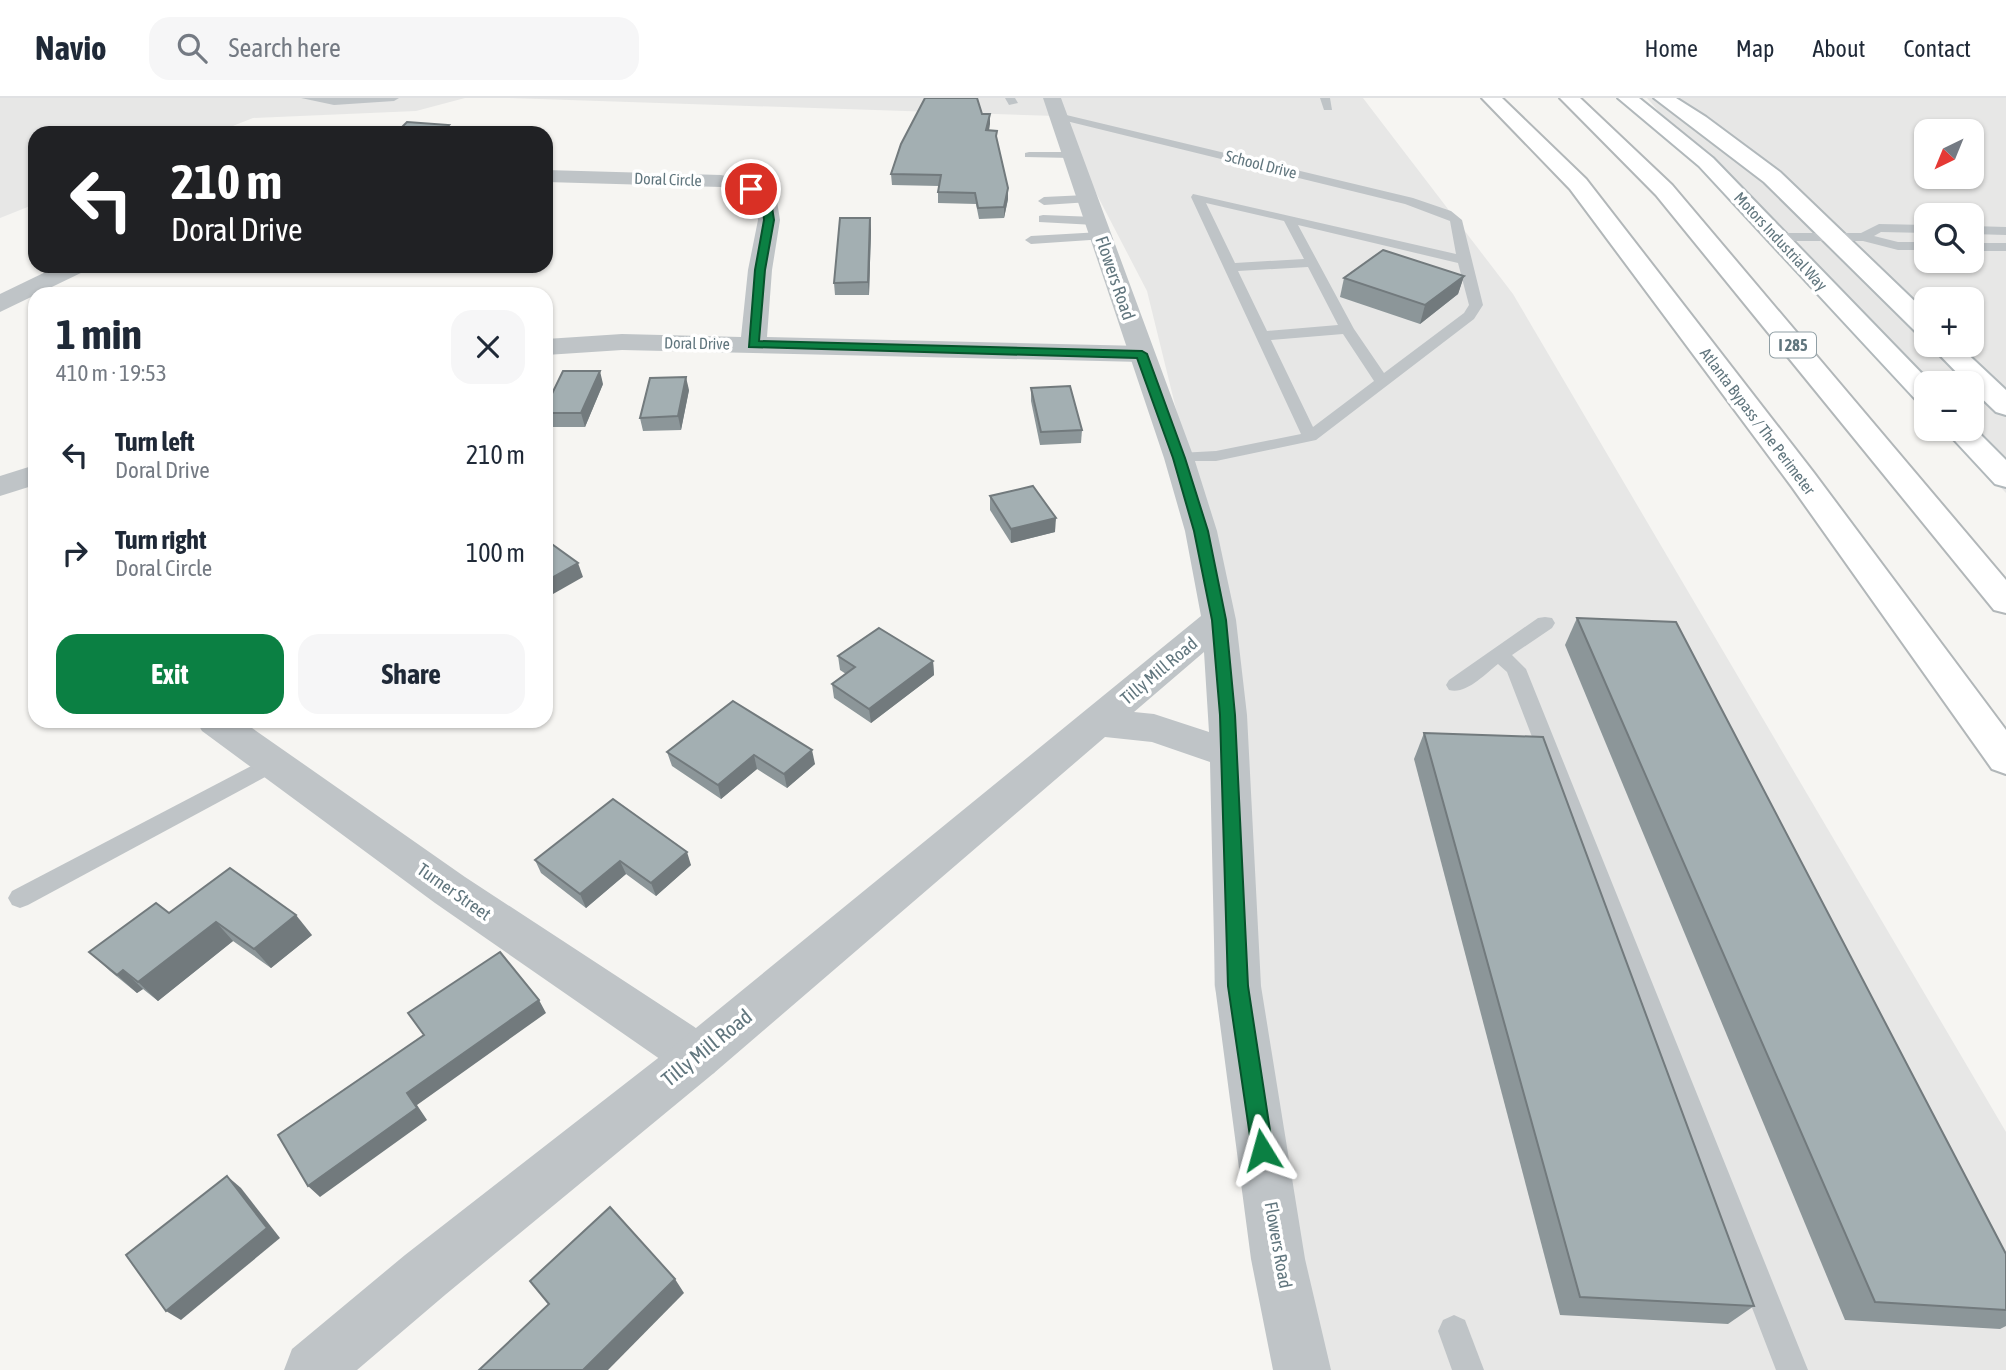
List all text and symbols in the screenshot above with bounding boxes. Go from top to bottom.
search box [149,17,639,80]
text: Navio [35,29,107,67]
icon: search [173,29,211,67]
text: Search here [229,33,341,63]
text: Home [1644,35,1698,62]
text: Map [1736,35,1774,62]
text: About [1812,35,1865,62]
text: Contact [1903,35,1971,62]
north arrow [1914,119,1984,189]
map controls [1914,119,1984,441]
street label: School Drive [1223,146,1299,182]
text: 210 m [171,153,282,209]
icon: left [56,154,147,245]
pin [721,159,781,219]
street label: Doral Circle [634,169,702,189]
icon: arrive [732,170,770,208]
street label: Motors Industrial Way [1730,188,1831,295]
button: search [1914,203,1984,273]
text: Doral Drive [171,211,303,248]
street label: Flowers Road [1091,233,1140,323]
button: + [1914,287,1984,357]
text: 1 min [56,310,142,358]
button: close [451,310,525,384]
road number: I 285 [1770,332,1816,358]
street label: Doral Drive [664,333,730,353]
street label: Atlanta Bypass / The Perimeter [1696,344,1819,499]
text: 410 m · 19:53 [56,360,167,386]
button: − [1914,371,1984,441]
text: Turn left [115,427,195,457]
icon: left [56,436,94,474]
text: 210 m [466,440,525,470]
text: Doral Drive [115,457,210,483]
text: Turn right [115,525,206,555]
icon: right [56,534,94,572]
text: 100 m [466,538,525,568]
text: Doral Circle [115,555,212,581]
street label: Tilly Mill Road [1116,633,1201,709]
button: Exit [56,634,284,714]
button: Share [298,634,525,714]
street label: Turner Street [413,859,495,925]
street label: Tilly Mill Road [656,1004,756,1091]
position arrow [1225,1113,1299,1187]
street label: Flowers Road [1261,1200,1296,1290]

